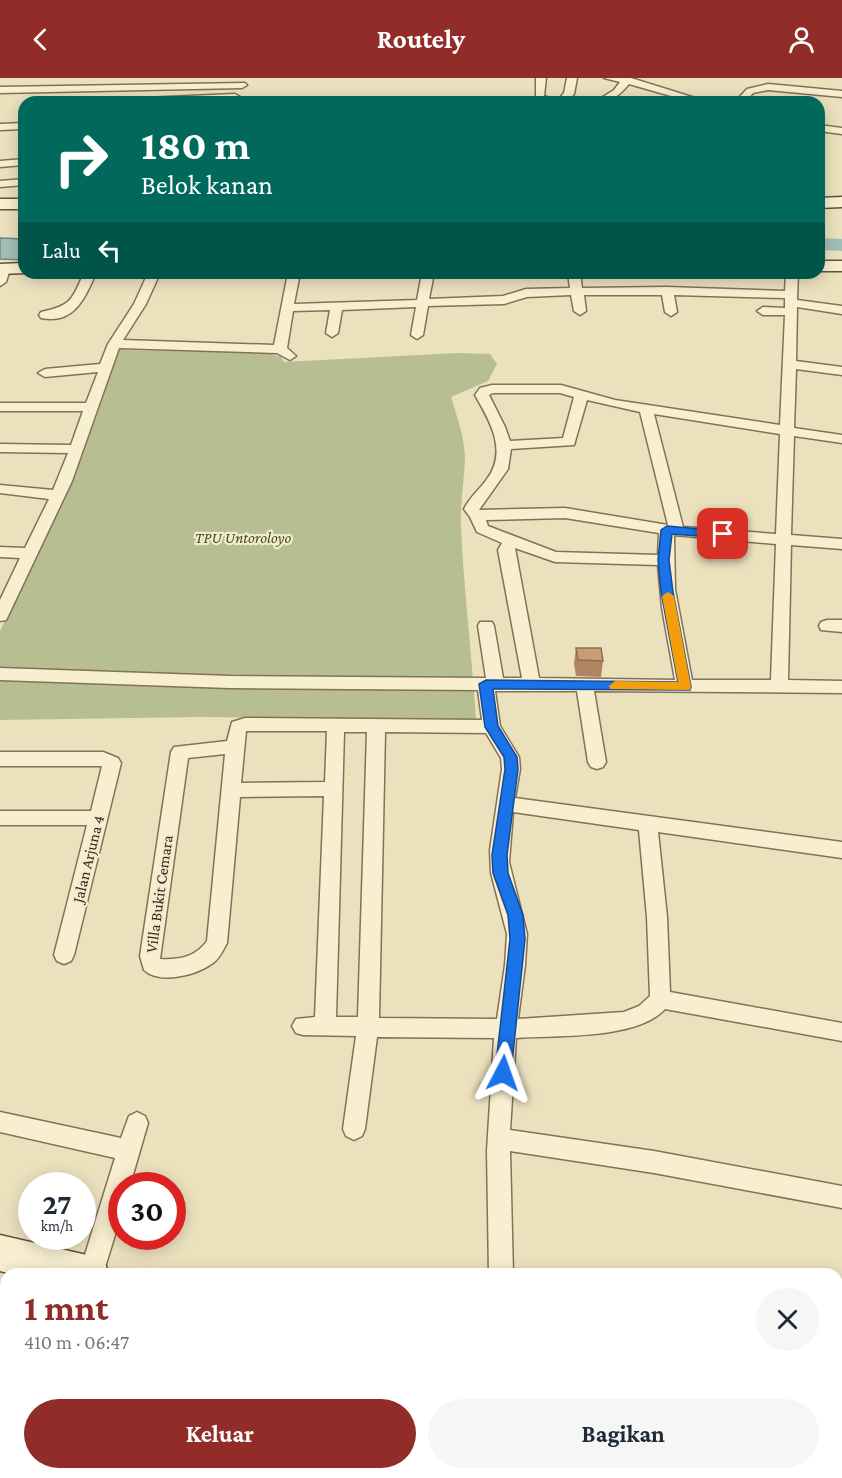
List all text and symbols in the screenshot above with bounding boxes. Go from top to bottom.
icon: back [24,23,57,56]
icon: person [785,23,818,56]
text: Routely [377,24,465,54]
icon: right [42,120,120,198]
text: 180 m [141,121,250,168]
text: Belok kanan [141,170,273,200]
icon: left [93,234,126,267]
text: Lalu [42,238,81,263]
pin [697,508,748,559]
icon: arrive [706,517,739,550]
park label: TPU Untoroloyo [195,529,291,547]
street label: Jalan Arjuna 4 [68,813,108,907]
street label: Villa Bukit Cemara [142,833,176,954]
position arrow [471,1041,535,1105]
speed limit sign: 30 [108,1172,186,1250]
text: 27 [42,1187,72,1220]
text: km/h [41,1218,73,1234]
text: 1 mnt [24,1288,109,1328]
button: close [756,1288,819,1351]
text: 410 m · 06:47 [24,1331,129,1353]
button: Keluar [24,1399,416,1468]
button: Bagikan [428,1399,819,1468]

